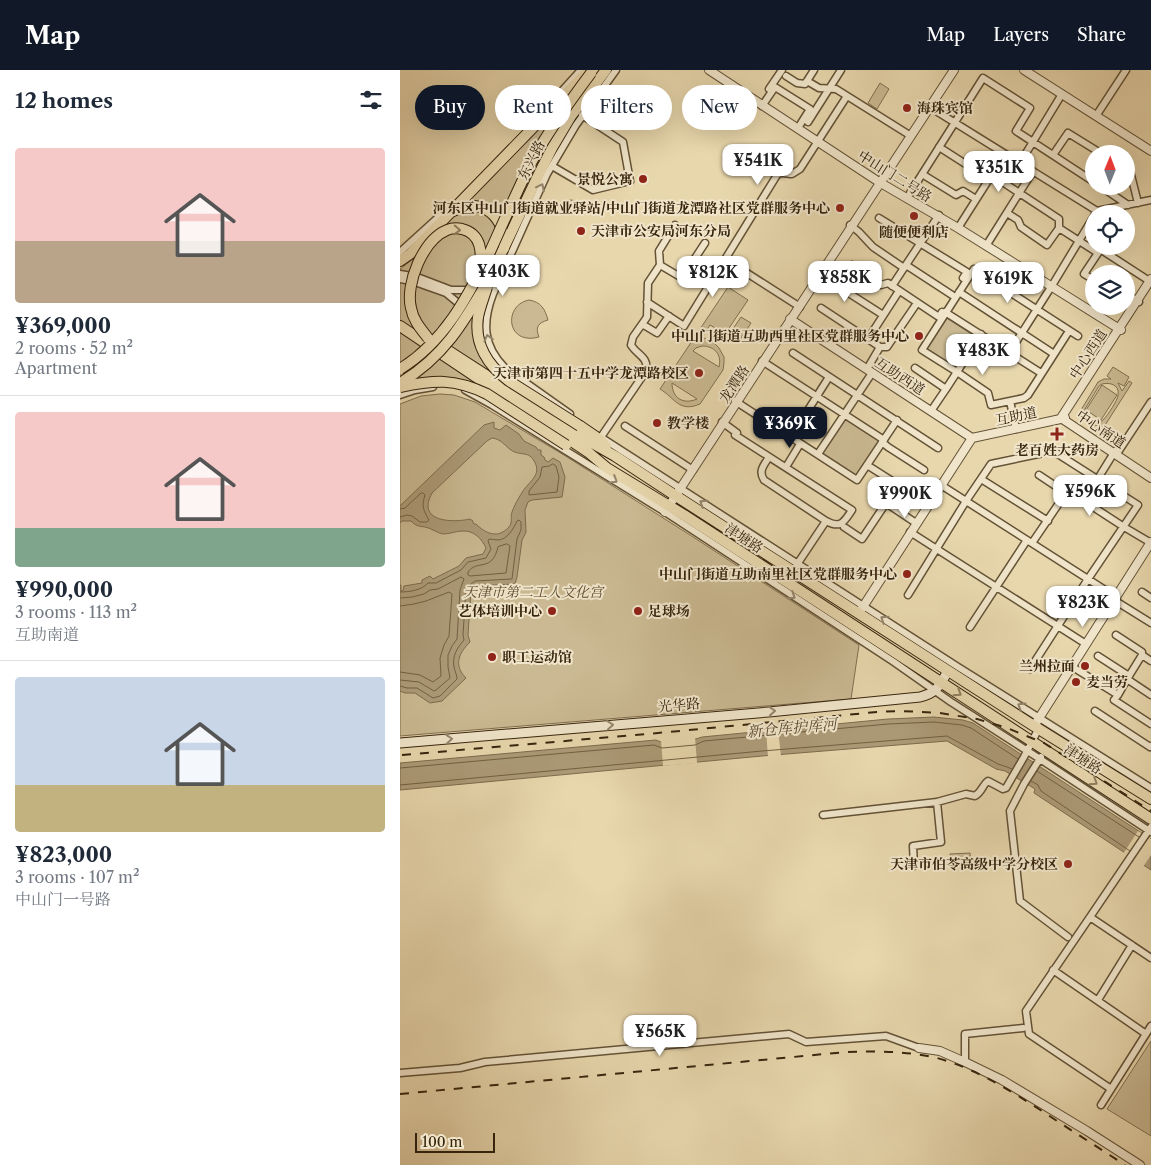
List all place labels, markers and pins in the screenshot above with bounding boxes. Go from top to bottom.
place label: 海珠宾馆 [917,99,973,117]
marker: 海珠宾馆 [901,102,913,114]
pin: ¥541K [723,144,793,186]
pin: ¥351K [964,150,1034,193]
place label: 景悦公寓 [577,170,633,188]
marker: 景悦公寓 [637,173,649,185]
place label: 河东区中山门街道就业驿站/中山门街道龙潭路社区党群服务中心 [433,199,830,217]
marker: 河东区中山门街道就业驿站/中山门街道龙潭路社区党群服务中心 [834,202,846,214]
marker: 随便便利店 [908,210,920,222]
place label: 天津市公安局河东分局 [591,222,731,240]
place label: 随便便利店 [879,223,949,241]
marker: 天津市公安局河东分局 [575,225,587,237]
pin: ¥403K [468,254,538,297]
pin: ¥812K [678,256,748,298]
pin: ¥858K [810,260,880,303]
pin: ¥619K [973,262,1043,304]
place label: 中山门街道互助西里社区党群服务中心 [671,327,909,345]
marker: 中山门街道互助西里社区党群服务中心 [913,330,925,342]
pin: ¥483K [948,334,1018,376]
place label: 天津市第四十五中学龙潭路校区 [493,364,689,382]
marker: 天津市第四十五中学龙潭路校区 [693,367,705,379]
pin: ¥369K [755,406,825,449]
place label: 教学楼 [667,414,709,432]
marker: 教学楼 [651,417,663,429]
marker: 老百姓大药房 [1051,428,1063,440]
place label: 老百姓大药房 [1015,441,1099,459]
pin: ¥596K [1055,474,1125,517]
pin: ¥990K [870,476,940,519]
place label: 中山门街道互助南里社区党群服务中心 [659,565,897,583]
marker: 中山门街道互助南里社区党群服务中心 [901,568,913,580]
pin: ¥823K [1048,586,1118,628]
place label: 艺体培训中心 [458,602,542,620]
place label: 足球场 [648,602,690,620]
marker: 艺体培训中心 [546,605,558,617]
marker: 足球场 [632,605,644,617]
place label: 职工运动馆 [502,648,572,666]
marker: 职工运动馆 [486,651,498,663]
place label: 兰州拉面 [1019,657,1075,675]
marker: 兰州拉面 [1079,660,1091,672]
place label: 麦当劳 [1086,673,1128,691]
marker: 麦当劳 [1070,676,1082,688]
place label: 天津市伯苓高级中学分校区 [890,855,1058,873]
marker: 天津市伯苓高级中学分校区 [1062,858,1074,870]
pin: ¥565K [625,1014,695,1057]

